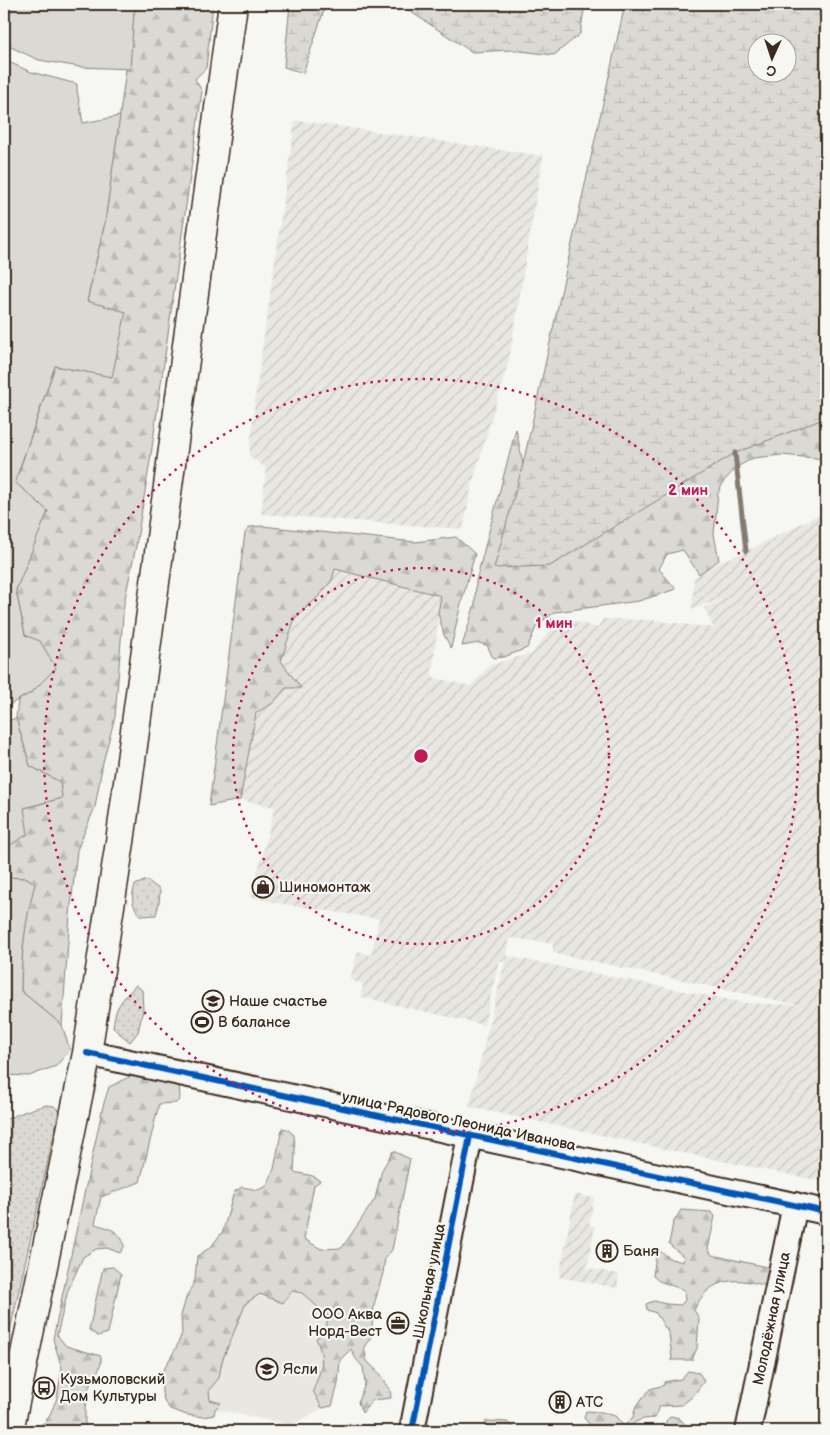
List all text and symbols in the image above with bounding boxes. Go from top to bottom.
north arrow [748,32,798,82]
text: С [766,62,777,79]
text: 2 мин [668,481,708,500]
text: 1 мин [535,614,573,633]
centre of rings [412,747,430,765]
shop icon: Шиномонтаж [251,875,275,899]
place label: Шиномонтаж [279,878,371,897]
school or university icon: Наше счастье [201,989,225,1013]
place label: Наше счастье [229,992,327,1011]
sports icon: В балансе [190,1010,214,1034]
place label: В балансе [218,1013,290,1032]
street label: улица Рядового Леонида Иванова [340,1087,578,1156]
street label: Школьная улица [409,1222,450,1340]
building icon: Баня [595,1239,619,1263]
place label: Баня [623,1242,659,1261]
street label: Молодёжная улица [749,1250,795,1387]
place label: ООО Аква Норд-Вест [308,1305,382,1341]
office icon: ООО Аква Норд-Вест [386,1311,410,1335]
school or university icon: Ясли [255,1357,279,1381]
place label: Ясли [283,1360,318,1379]
place label: Кузьмоловский Дом Культуры [60,1370,165,1406]
bus stop icon: Кузьмоловский Дом Культуры [32,1376,56,1400]
building icon: АТС [548,1390,572,1414]
place label: АТС [575,1393,603,1412]

